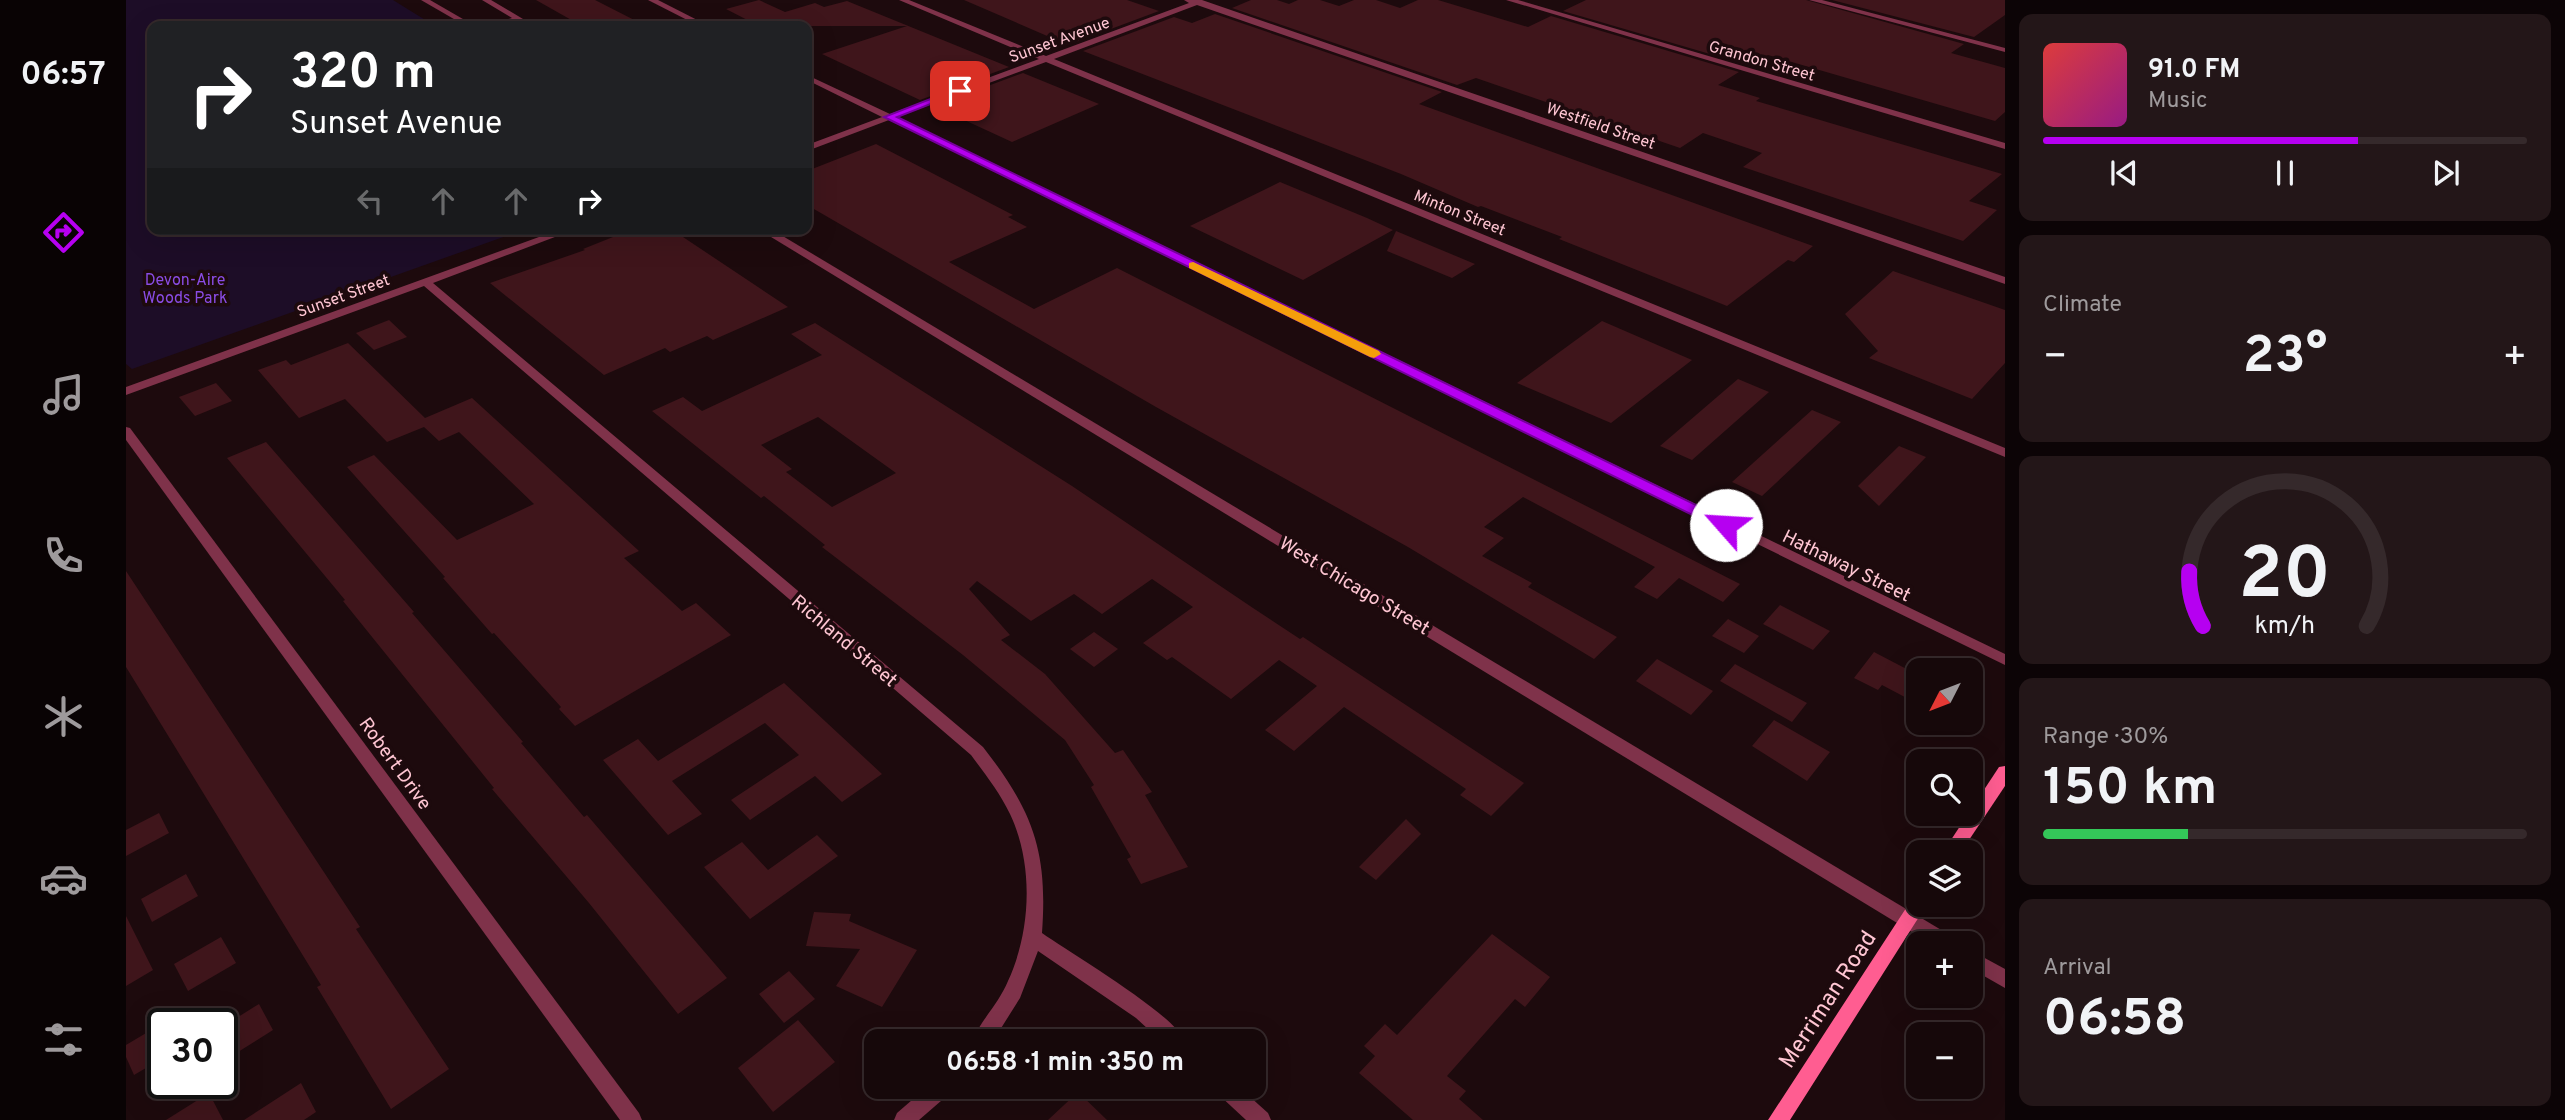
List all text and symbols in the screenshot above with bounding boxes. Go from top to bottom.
street label: Sunset Avenue [1006,13,1113,68]
street label: Grandon Street [1706,37,1817,87]
text: 320 m [290,44,436,106]
icon: right [175,49,266,140]
text: 91.0 FM [2148,54,2240,87]
text: 06:57 [20,56,106,96]
pin [930,61,990,121]
icon: arrive [941,72,979,110]
text: Music [2148,87,2208,116]
street label: Westfield Street [1543,99,1657,155]
text: Sunset Avenue [290,105,502,145]
icon: previous [2105,154,2143,192]
icon: pause [2266,154,2304,192]
icon: next [2427,154,2465,192]
icon: left [351,182,389,220]
icon: ahead [424,182,462,220]
icon: ahead [497,182,535,220]
icon: right [570,182,608,220]
street label: Minton Street [1410,186,1508,241]
icon: directions [39,208,88,257]
park label: Devon-Aire Woods Park [143,271,227,309]
street label: Sunset Street [295,271,393,323]
text: Climate [2043,291,2122,320]
text: 23° [2243,325,2327,391]
text: − [2043,334,2068,383]
text: + [2502,334,2527,383]
icon: music [39,370,88,419]
position arrow [1689,488,1763,562]
street label: Hathaway Street [1778,525,1914,608]
icon: phone [39,531,88,580]
street label: West Chicago Street [1274,532,1434,641]
text: 20 [2239,532,2331,624]
street label: Richland Street [786,590,902,693]
text: km/h [2255,611,2315,643]
north arrow [1906,658,1983,735]
map controls [1906,658,1983,1099]
icon: climate [39,692,88,741]
street label: Robert Drive [353,713,436,815]
text: Range · 30% [2043,723,2168,752]
button: search [1906,749,1983,826]
text: 150 km [2043,757,2217,823]
button: layers [1906,840,1983,917]
icon: car [39,854,88,903]
street label: Merriman Road [1774,926,1884,1075]
button: + [1906,931,1983,1008]
text: Arrival [2043,954,2112,983]
text: 06:58 [2043,988,2186,1054]
speed limit sign: 30 [147,1008,238,1099]
icon: filters [39,1015,88,1064]
button: − [1906,1022,1983,1099]
text: 06:58 · 1 min · 350 m [946,1047,1184,1080]

